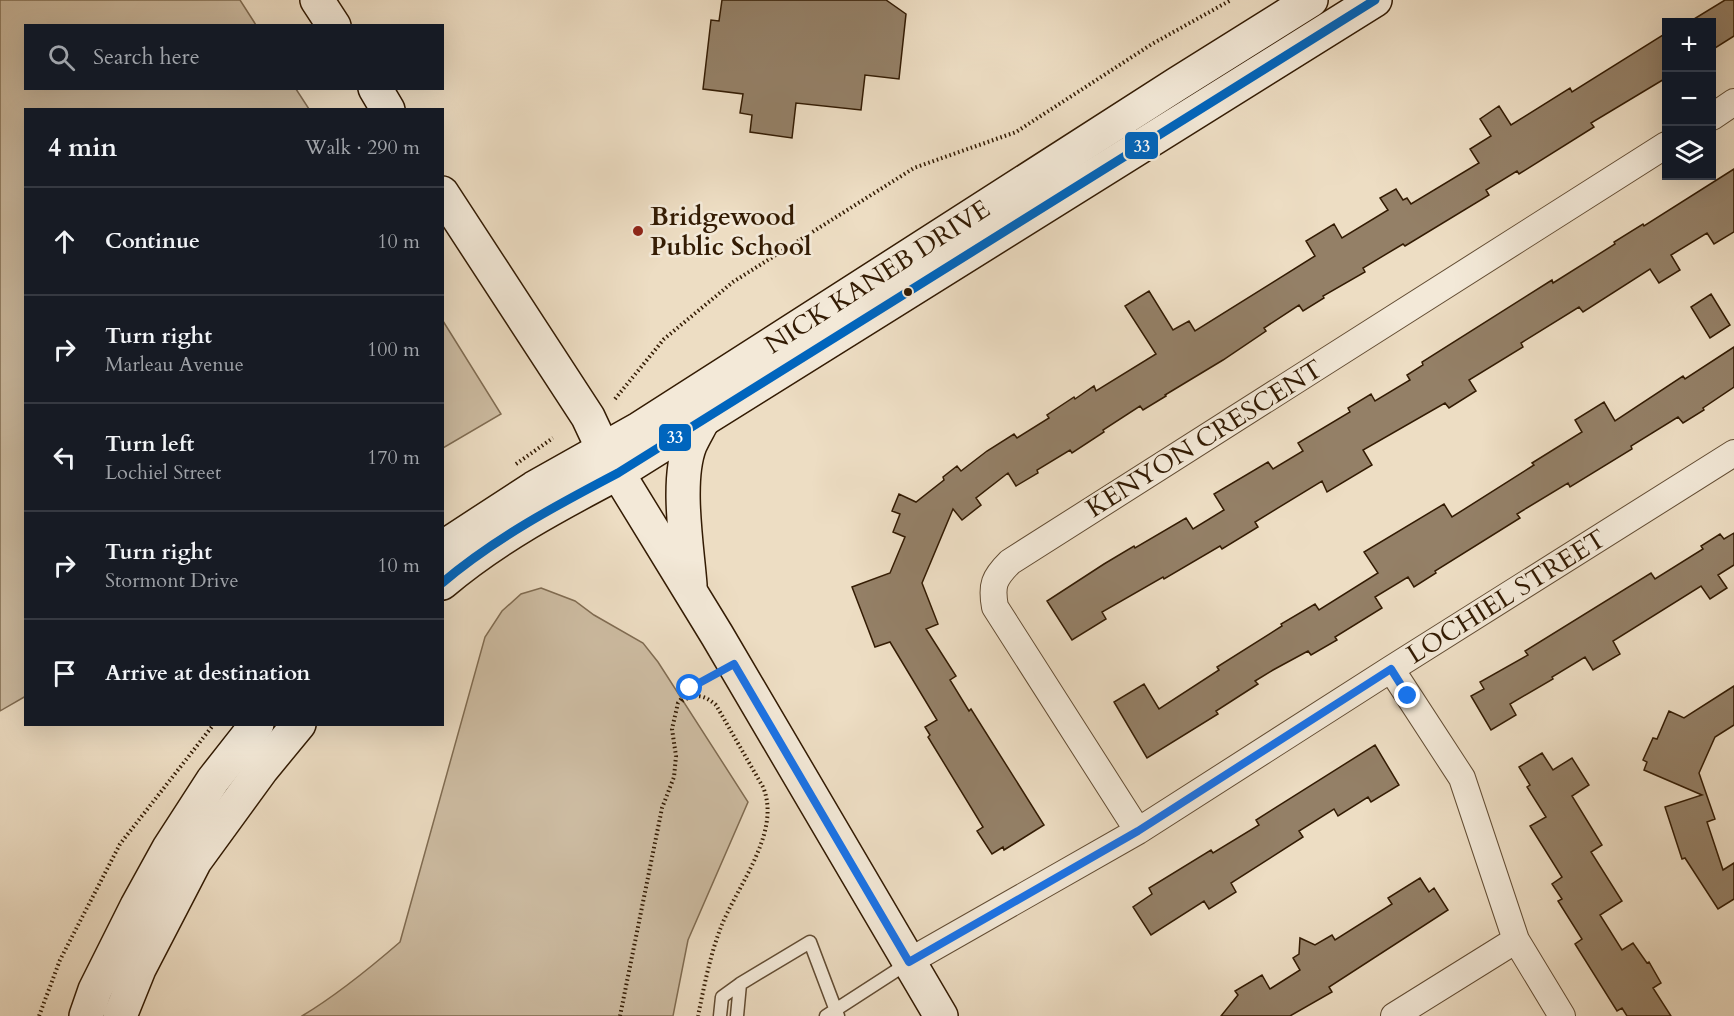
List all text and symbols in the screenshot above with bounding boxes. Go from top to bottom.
map controls [1662,18,1716,180]
button: + [1662,18,1716,72]
search box [24,24,444,90]
icon: search [45,41,78,74]
text: Search here [93,42,200,72]
button: − [1662,72,1716,126]
button: layers [1662,126,1716,180]
text: 4 min [48,130,117,165]
line badge: 33 [1124,131,1159,160]
text: Walk · 290 m [305,134,420,161]
text: 33 [1134,136,1150,158]
street label: NICK KANEB DRIVE [758,192,997,362]
place label: Bridgewood Public School [650,199,812,264]
marker: Bridgewood Public School [631,224,645,238]
icon: ahead [48,225,81,258]
text: Continue [105,226,200,256]
text: 10 m [377,228,420,255]
unlabelled marker [902,286,914,298]
text: Turn right [105,321,212,351]
icon: right [48,333,81,366]
text: 100 m [367,336,420,363]
text: Marleau Avenue [105,351,244,378]
street label: KENYON CRESCENT [1079,351,1329,526]
line badge: 33 [658,423,692,452]
text: 33 [667,427,683,449]
text: Turn left [105,429,194,459]
icon: left [48,441,81,474]
text: 170 m [367,444,420,471]
text: Lochiel Street [105,459,221,486]
street label: LOCHIEL STREET [1400,521,1613,672]
text: Turn right [105,537,212,567]
icon: right [48,549,81,582]
text: 10 m [377,552,420,579]
text: Stormont Drive [105,567,239,594]
icon: arrive [48,657,81,690]
text: Arrive at destination [105,658,310,688]
route start [676,674,702,700]
route end [1394,682,1420,708]

